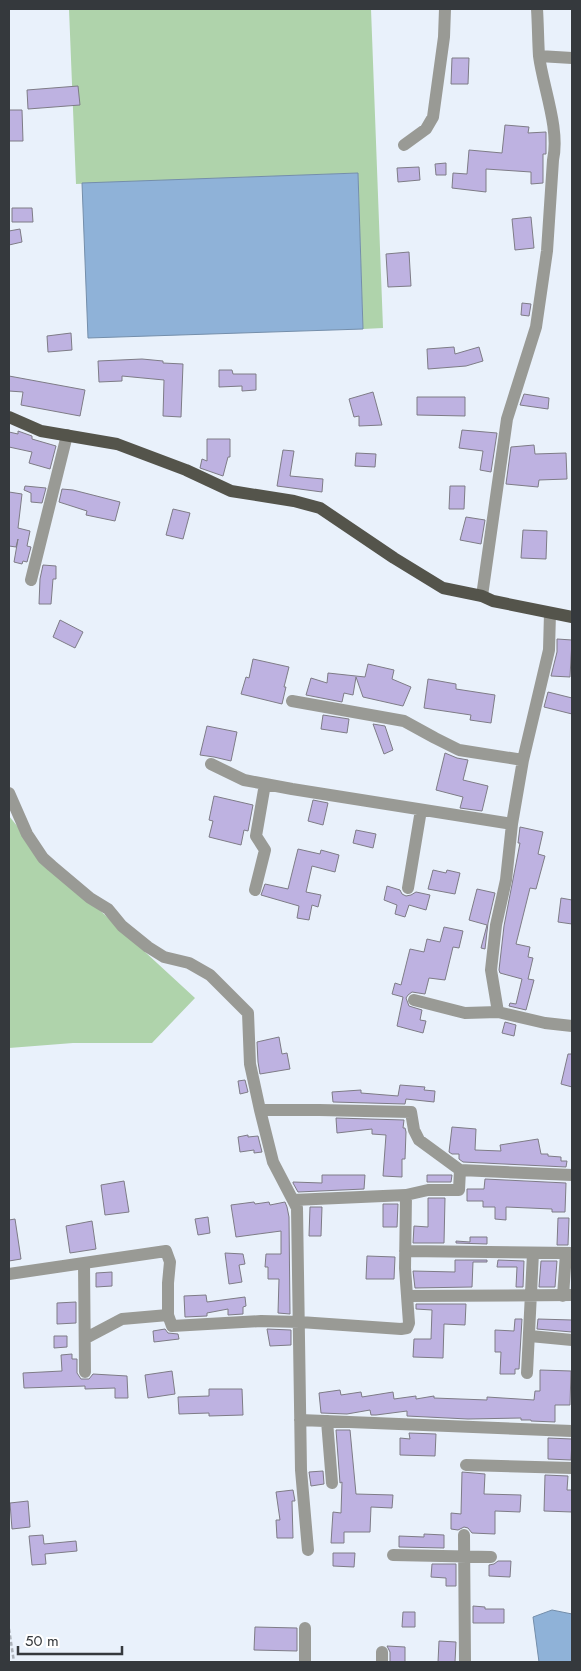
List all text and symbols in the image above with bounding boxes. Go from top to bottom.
scale bar [18,1624,121,1656]
text: 50 m [25,1630,59,1652]

